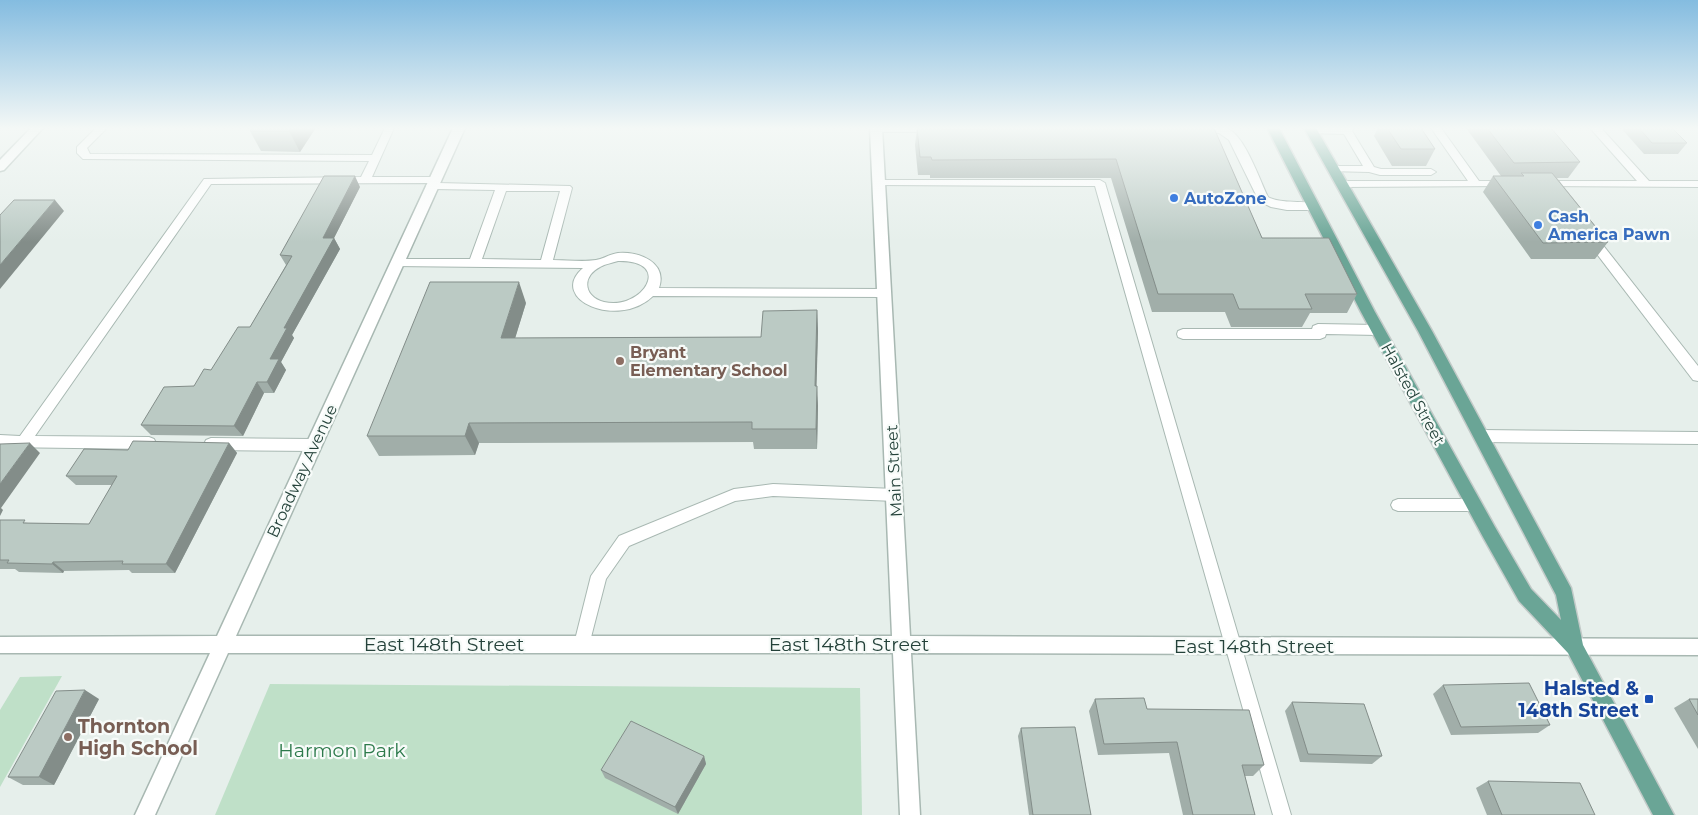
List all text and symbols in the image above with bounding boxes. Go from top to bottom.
place label: AutoZone [1183,189,1267,208]
marker: AutoZone [1168,192,1180,204]
place label: Cash America Pawn [1547,207,1670,244]
marker: Cash America Pawn [1532,219,1544,231]
street label: Halsted Street [1377,340,1449,449]
place label: Bryant Elementary School [630,343,788,380]
marker: Bryant Elementary School [614,355,626,367]
street label: Broadway Avenue [263,401,341,541]
street label: Main Street [882,424,906,518]
street label: East 148th Street [364,633,525,656]
street label: East 148th Street [769,633,930,656]
street label: East 148th Street [1174,635,1335,658]
place label: Halsted & 148th Street [1518,677,1639,722]
marker: Halsted & 148th Street [1643,693,1655,705]
place label: Thornton High School [78,715,198,760]
marker: Thornton High School [62,731,74,743]
park label: Harmon Park [278,739,406,762]

